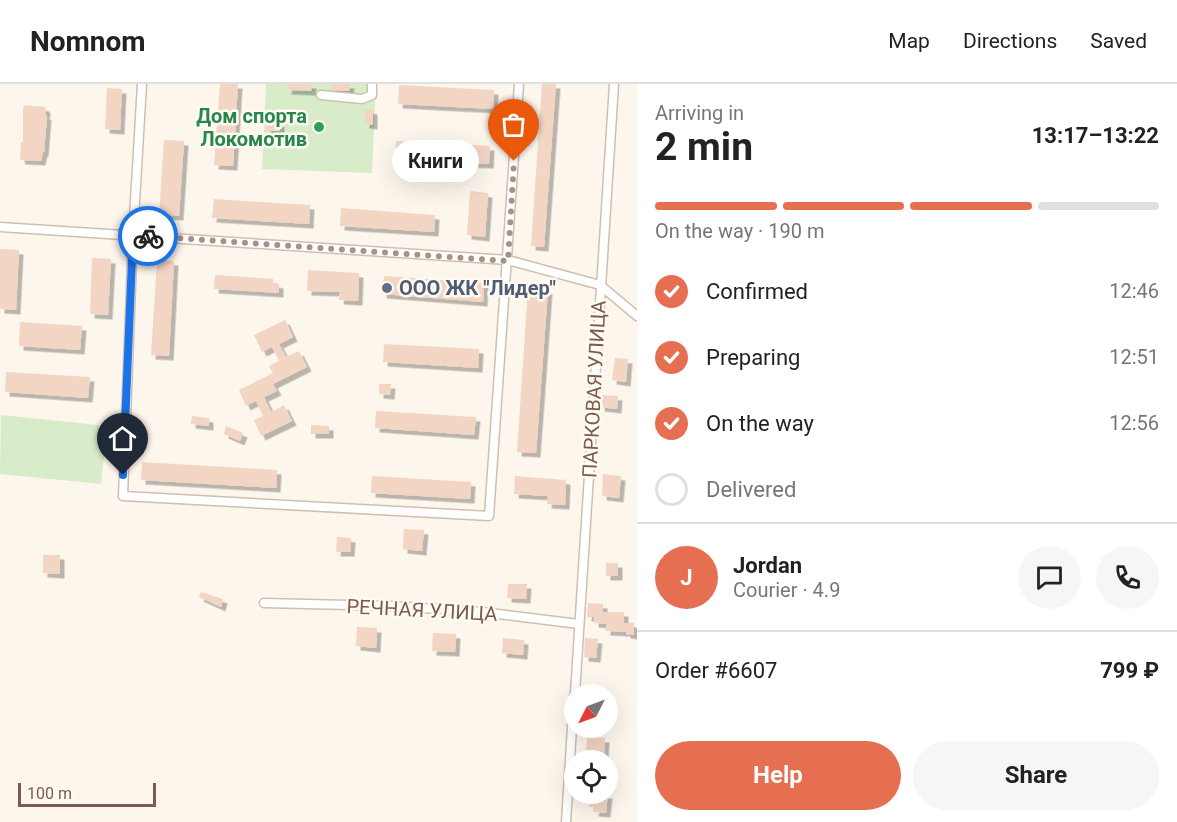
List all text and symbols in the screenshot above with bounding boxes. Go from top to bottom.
text: Nomnom [30,25,146,58]
text: Map [888,29,930,53]
text: Directions [963,29,1057,53]
text: Saved [1090,29,1147,53]
pin [488,99,539,161]
text: Arriving in [655,101,744,125]
place label: Дом спорта Локомотив [196,104,307,151]
icon: bag [497,108,530,141]
marker: Дом спорта Локомотив [312,120,326,134]
text: 13:17–13:22 [1032,123,1159,148]
text: 2 min [655,124,753,170]
callout: Книги [391,140,478,182]
text: Книги [408,149,463,173]
courier [118,206,178,266]
text: On the way · 190 m [655,219,824,243]
icon: bike [132,220,165,253]
icon: check [655,275,688,308]
place label: ООО ЖК "Лидер" [399,276,556,300]
text: Confirmed [706,279,808,304]
text: 12:46 [1109,279,1159,303]
marker: ООО ЖК "Лидер" [380,281,394,295]
street label: ПАРКОВАЯ УЛИЦА [577,300,611,478]
icon: check [655,341,688,374]
text: Preparing [706,345,800,370]
text: 12:51 [1109,345,1159,369]
icon: check [655,407,688,440]
text: On the way [706,411,814,436]
text: 12:56 [1109,411,1159,435]
pin [97,413,148,475]
icon: home [106,422,139,455]
text: Delivered [706,477,796,502]
button: chat [1018,546,1081,609]
button: phone [1096,546,1159,609]
text: Jordan [733,553,802,578]
text: J [680,565,693,590]
text: Courier · 4.9 [733,578,840,602]
street label: РЕЧНАЯ УЛИЦА [346,594,498,626]
text: Order #6607 [655,658,777,683]
text: 799 ₽ [1100,658,1159,683]
north arrow [564,684,618,738]
map controls [564,684,618,804]
button: Help [655,741,901,810]
button: Share [913,741,1159,810]
button: locate [564,750,618,804]
scale bar [18,780,156,808]
text: 100 m [27,784,72,803]

